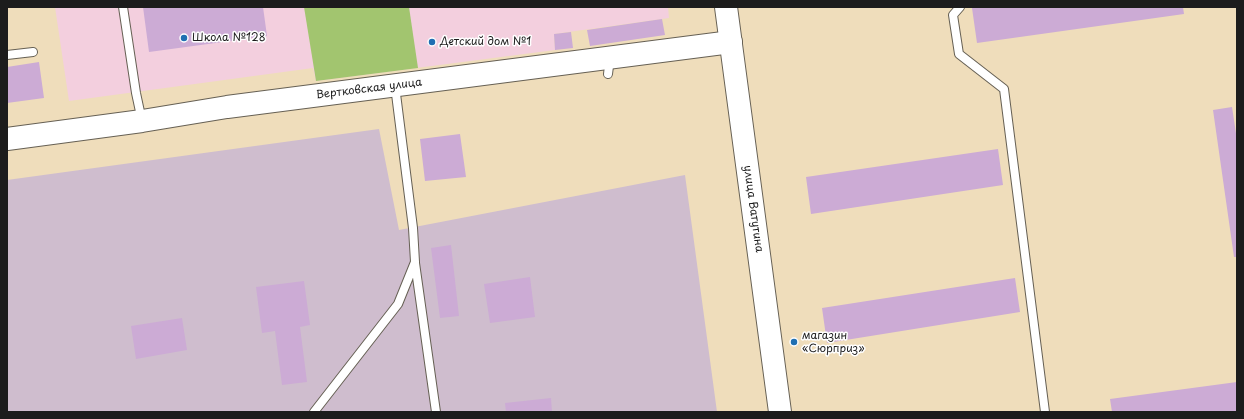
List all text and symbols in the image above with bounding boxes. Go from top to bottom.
place label: Школа №128 [192,31,266,45]
marker: Школа №128 [179,33,189,43]
place label: Детский дом №1 [440,35,531,49]
marker: Детский дом №1 [427,37,437,47]
street label: Вертковская улица [315,76,423,102]
street label: улица Ватутина [740,165,766,253]
place label: магазин «Сюрприз» [802,329,865,355]
marker: магазин «Сюрприз» [789,337,799,347]

